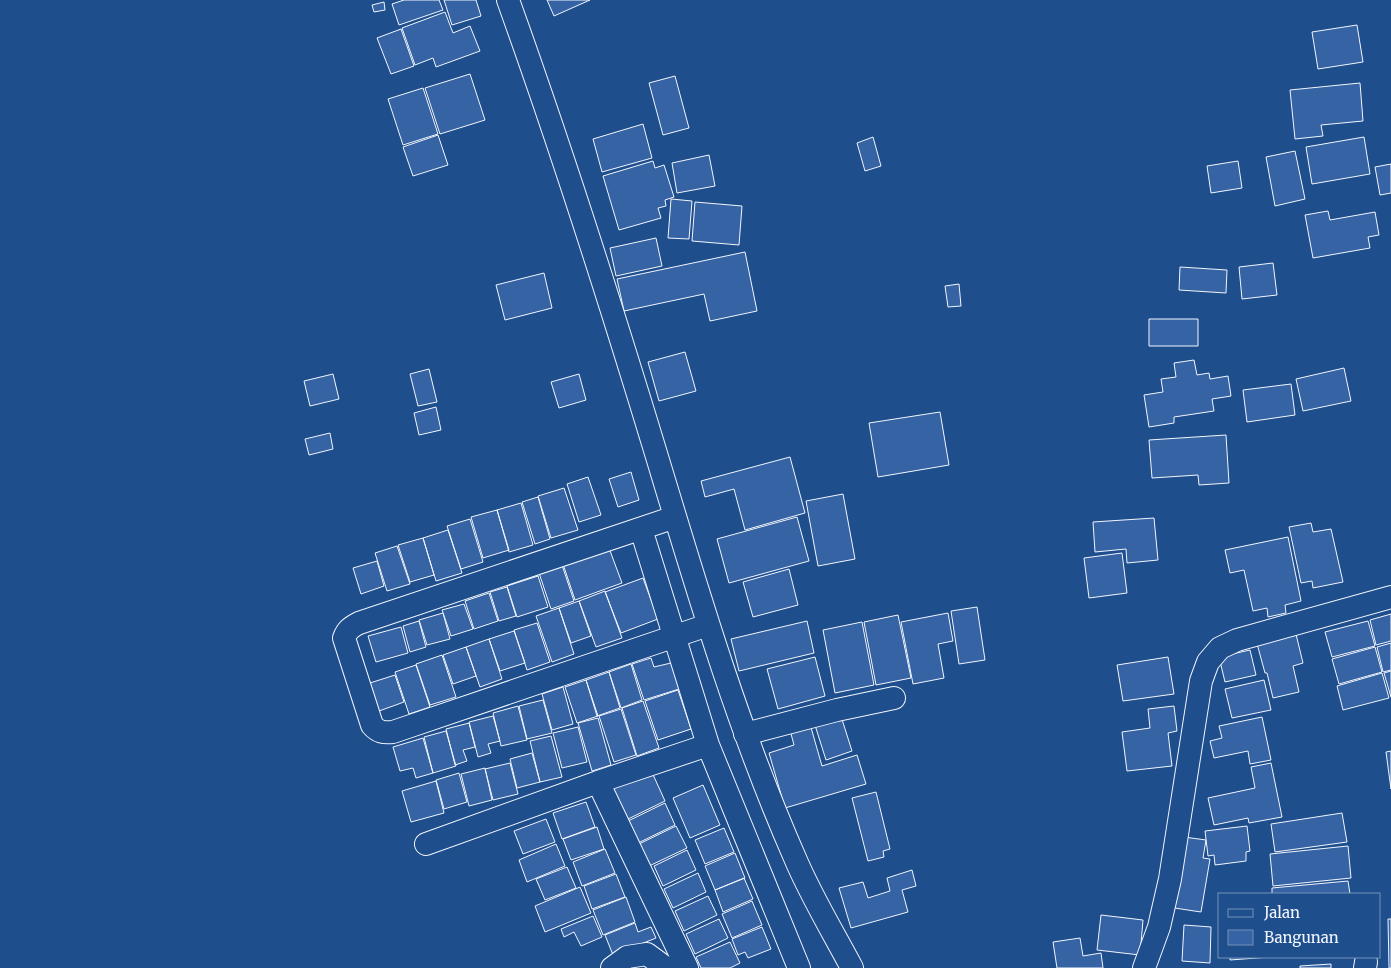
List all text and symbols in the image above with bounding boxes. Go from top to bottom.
legend [1218,893,1381,958]
text: Jalan [1263,903,1300,922]
text: Bangunan [1264,928,1339,947]

